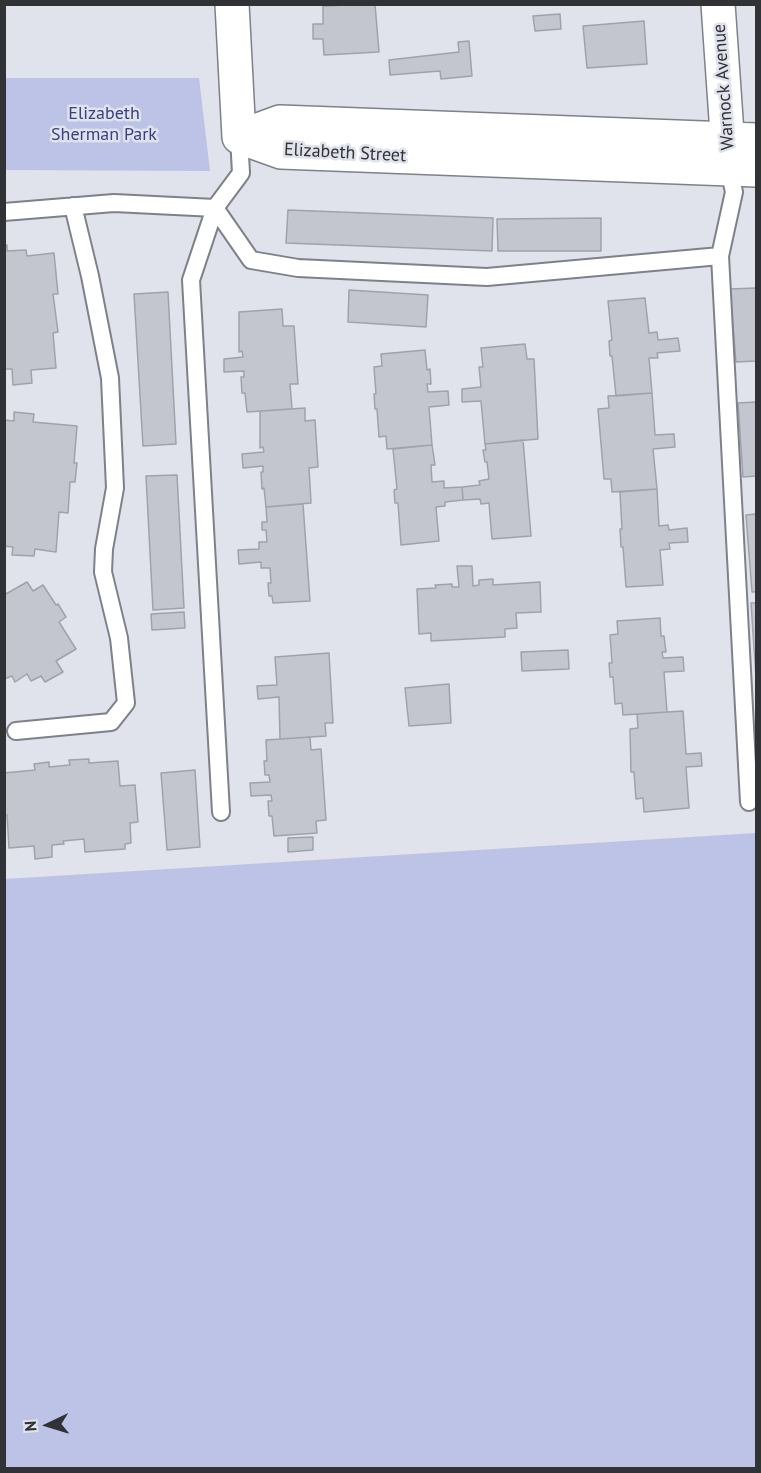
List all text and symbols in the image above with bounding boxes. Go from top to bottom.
street label: Warnock Avenue [709,23,739,151]
park label: Elizabeth Sherman Park [51,103,157,146]
street label: Elizabeth Street [283,139,407,167]
north arrow [18,1395,78,1455]
text: N [20,1420,40,1432]

